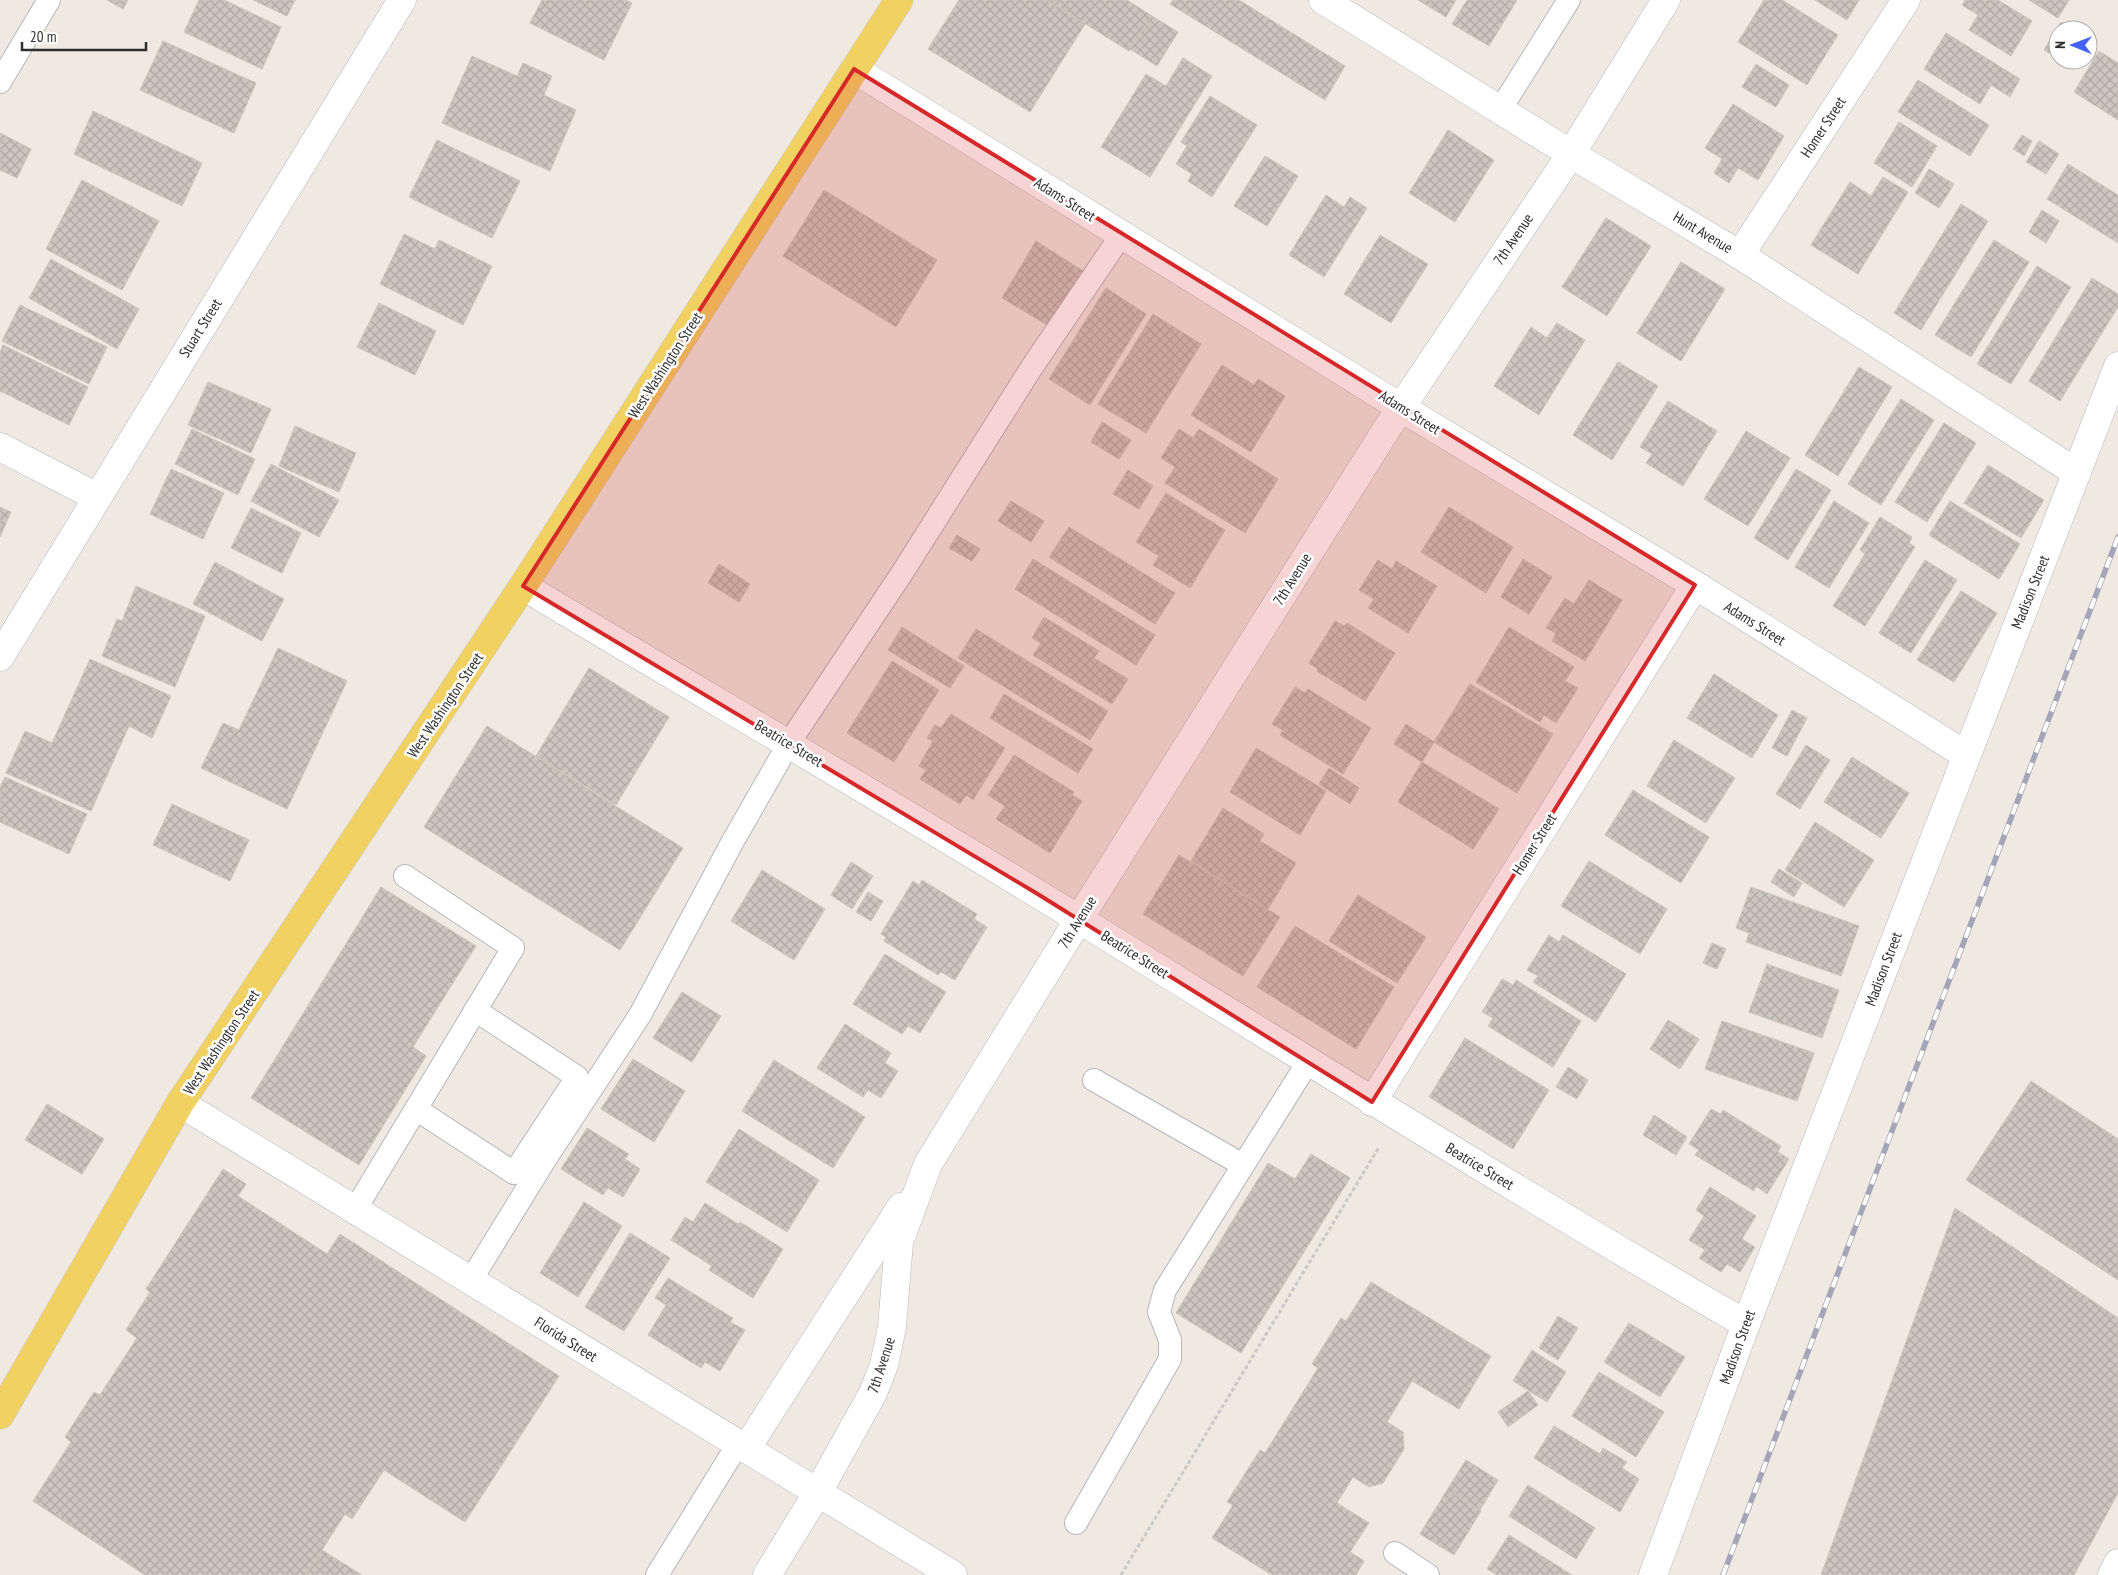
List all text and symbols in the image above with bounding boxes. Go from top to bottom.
scale bar [22,20,146,52]
north arrow [2048,20,2098,70]
text: 20 m [30,27,56,46]
text: N [2051,41,2069,49]
street label: Homer Street [1796,93,1850,161]
street label: Adams Street [1031,173,1099,225]
street label: Hunt Avenue [1670,207,1736,257]
street label: 7th Avenue [1489,210,1537,268]
street label: Stuart Street [174,295,226,361]
street label: West Washington Street [624,308,706,422]
street label: Adams Street [1376,386,1444,438]
street label: 7th Avenue [1269,549,1315,609]
street label: Madison Street [2007,552,2053,632]
street label: Adams Street [1721,597,1789,649]
street label: West Washington Street [403,649,487,761]
street label: Beatrice Street [751,715,827,771]
street label: Homer Street [1508,810,1560,878]
street label: 7th Avenue [1054,892,1100,952]
street label: Beatrice Street [1098,926,1172,982]
street label: Madison Street [1860,929,1906,1009]
street label: West Washington Street [179,986,263,1098]
street label: Beatrice Street [1442,1138,1518,1194]
street label: Madison Street [1715,1307,1759,1387]
street label: Florida Street [531,1312,601,1366]
street label: 7th Avenue [863,1334,899,1396]

